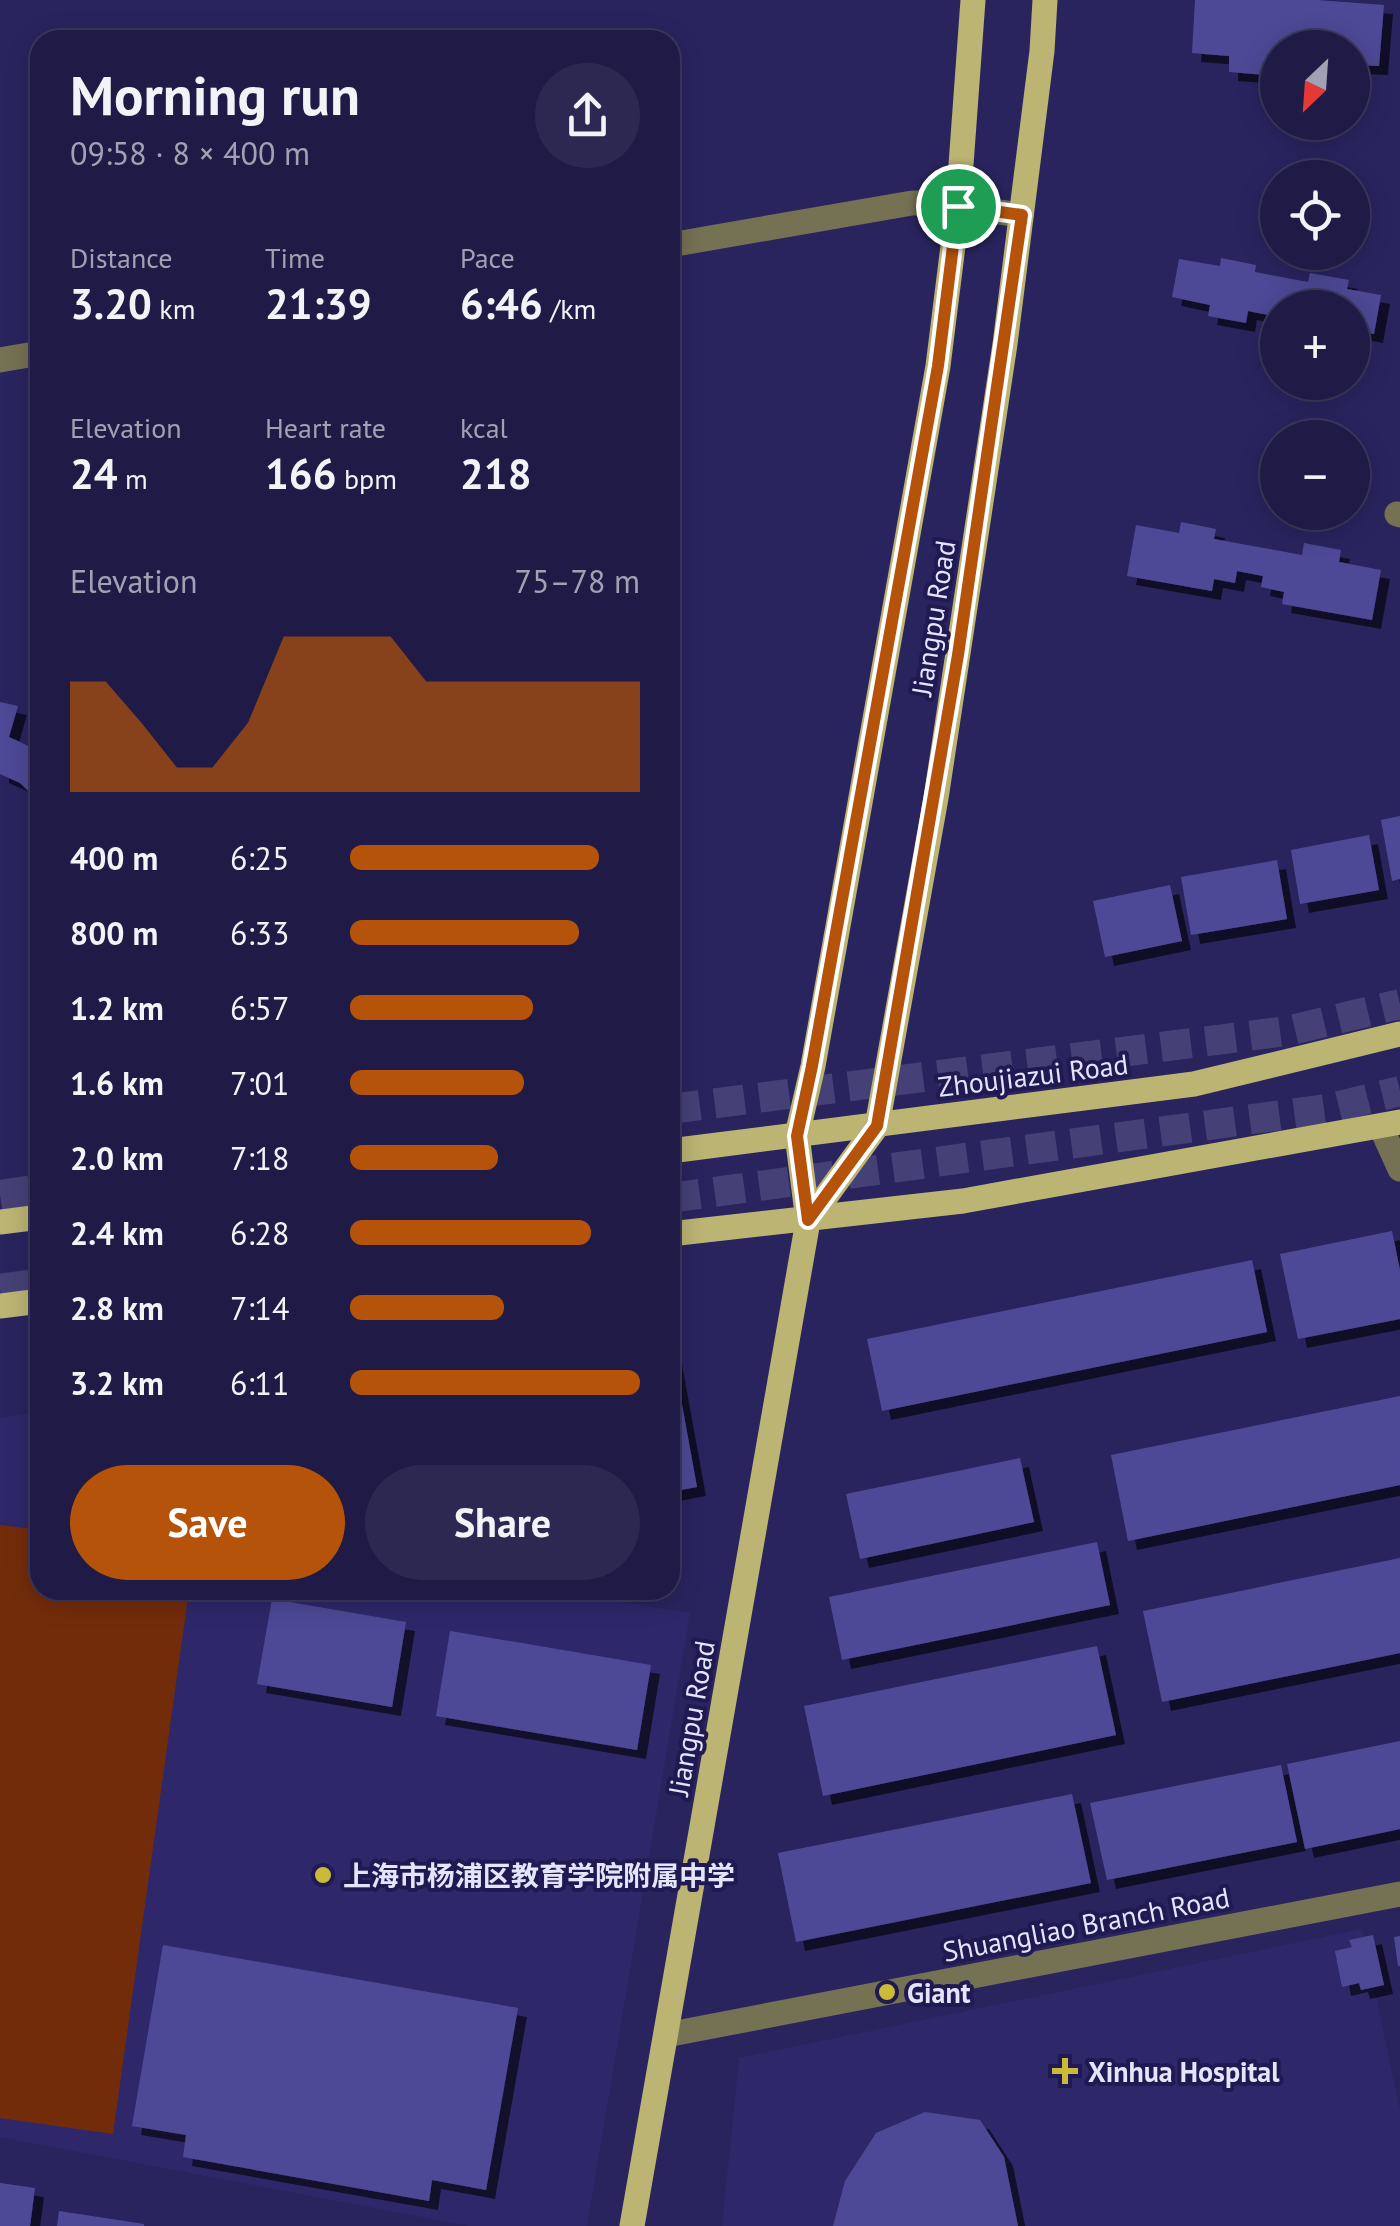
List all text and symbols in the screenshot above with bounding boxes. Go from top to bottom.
north arrow [1260,30,1370,140]
map controls [1260,30,1370,530]
text: Morning run [70,59,360,130]
button: share [535,63,640,168]
text: 09:58 · 8 × 400 m [70,132,310,174]
button: locate [1260,160,1370,270]
pin [916,164,1001,249]
icon: arrive [931,179,986,234]
text: Distance [70,239,173,276]
text: Time [265,239,325,276]
text: Pace [460,239,515,276]
text: 3.20 [70,276,152,331]
text: 21:39 [265,276,372,331]
text: 6:46 [460,276,543,331]
text: km [152,290,195,327]
text: /km [543,290,596,327]
button: + [1260,290,1370,400]
text: Elevation [70,409,182,446]
text: Heart rate [265,409,386,446]
text: kcal [460,409,508,446]
button: − [1260,420,1370,530]
text: 24 [70,446,118,501]
text: 166 [265,446,336,501]
text: 218 [460,446,531,501]
text: m [118,460,148,497]
text: bpm [336,460,397,497]
street label: Jiangpu Road [902,538,964,699]
text: Elevation [70,560,197,602]
text: 75–78 m [515,560,640,602]
text: 400 m [70,837,158,879]
text: 6:25 [230,837,289,879]
text: 800 m [70,912,158,954]
text: 6:33 [230,912,289,954]
text: 1.2 km [70,987,164,1029]
text: 6:57 [230,987,289,1029]
street label: Zhoujiazui Road [936,1045,1130,1105]
text: 1.6 km [70,1062,164,1104]
text: 7:01 [230,1062,289,1104]
text: 2.0 km [70,1137,164,1179]
text: 7:18 [230,1137,289,1179]
text: 2.4 km [70,1212,164,1254]
text: 6:28 [230,1212,289,1254]
text: 2.8 km [70,1287,164,1329]
text: 7:14 [230,1287,289,1329]
text: 3.2 km [70,1362,164,1404]
text: 6:11 [230,1362,289,1404]
button: Save [70,1465,345,1580]
button: Share [365,1465,640,1580]
street label: Jiangpu Road [659,1638,723,1799]
place label: 上海市杨浦区教育学院附属中学 [343,1857,735,1894]
marker: 上海市杨浦区教育学院附属中学 [312,1864,334,1886]
street label: Shuangliao Branch Road [939,1878,1233,1970]
place label: Giant [907,1974,971,2011]
marker: Giant [876,1981,898,2003]
place label: Xinhua Hospital [1088,2053,1280,2090]
marker: Xinhua Hospital [1052,2058,1078,2084]

